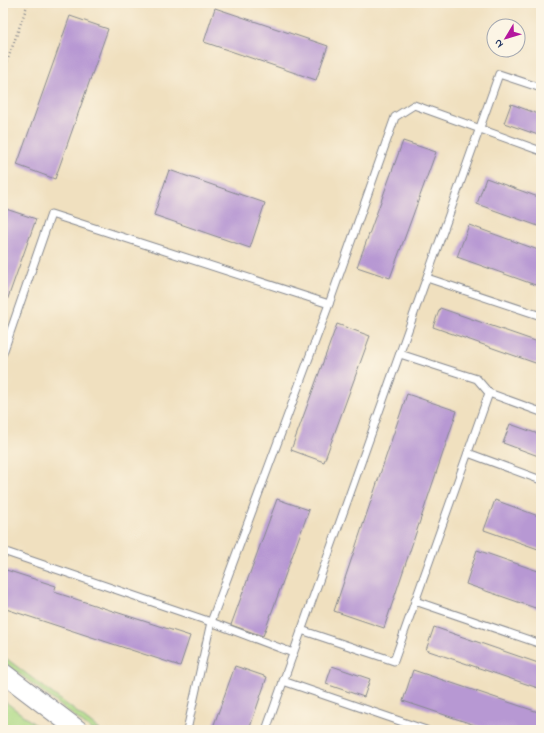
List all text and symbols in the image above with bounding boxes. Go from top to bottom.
north arrow [486,18,526,58]
text: N [490,36,508,51]

